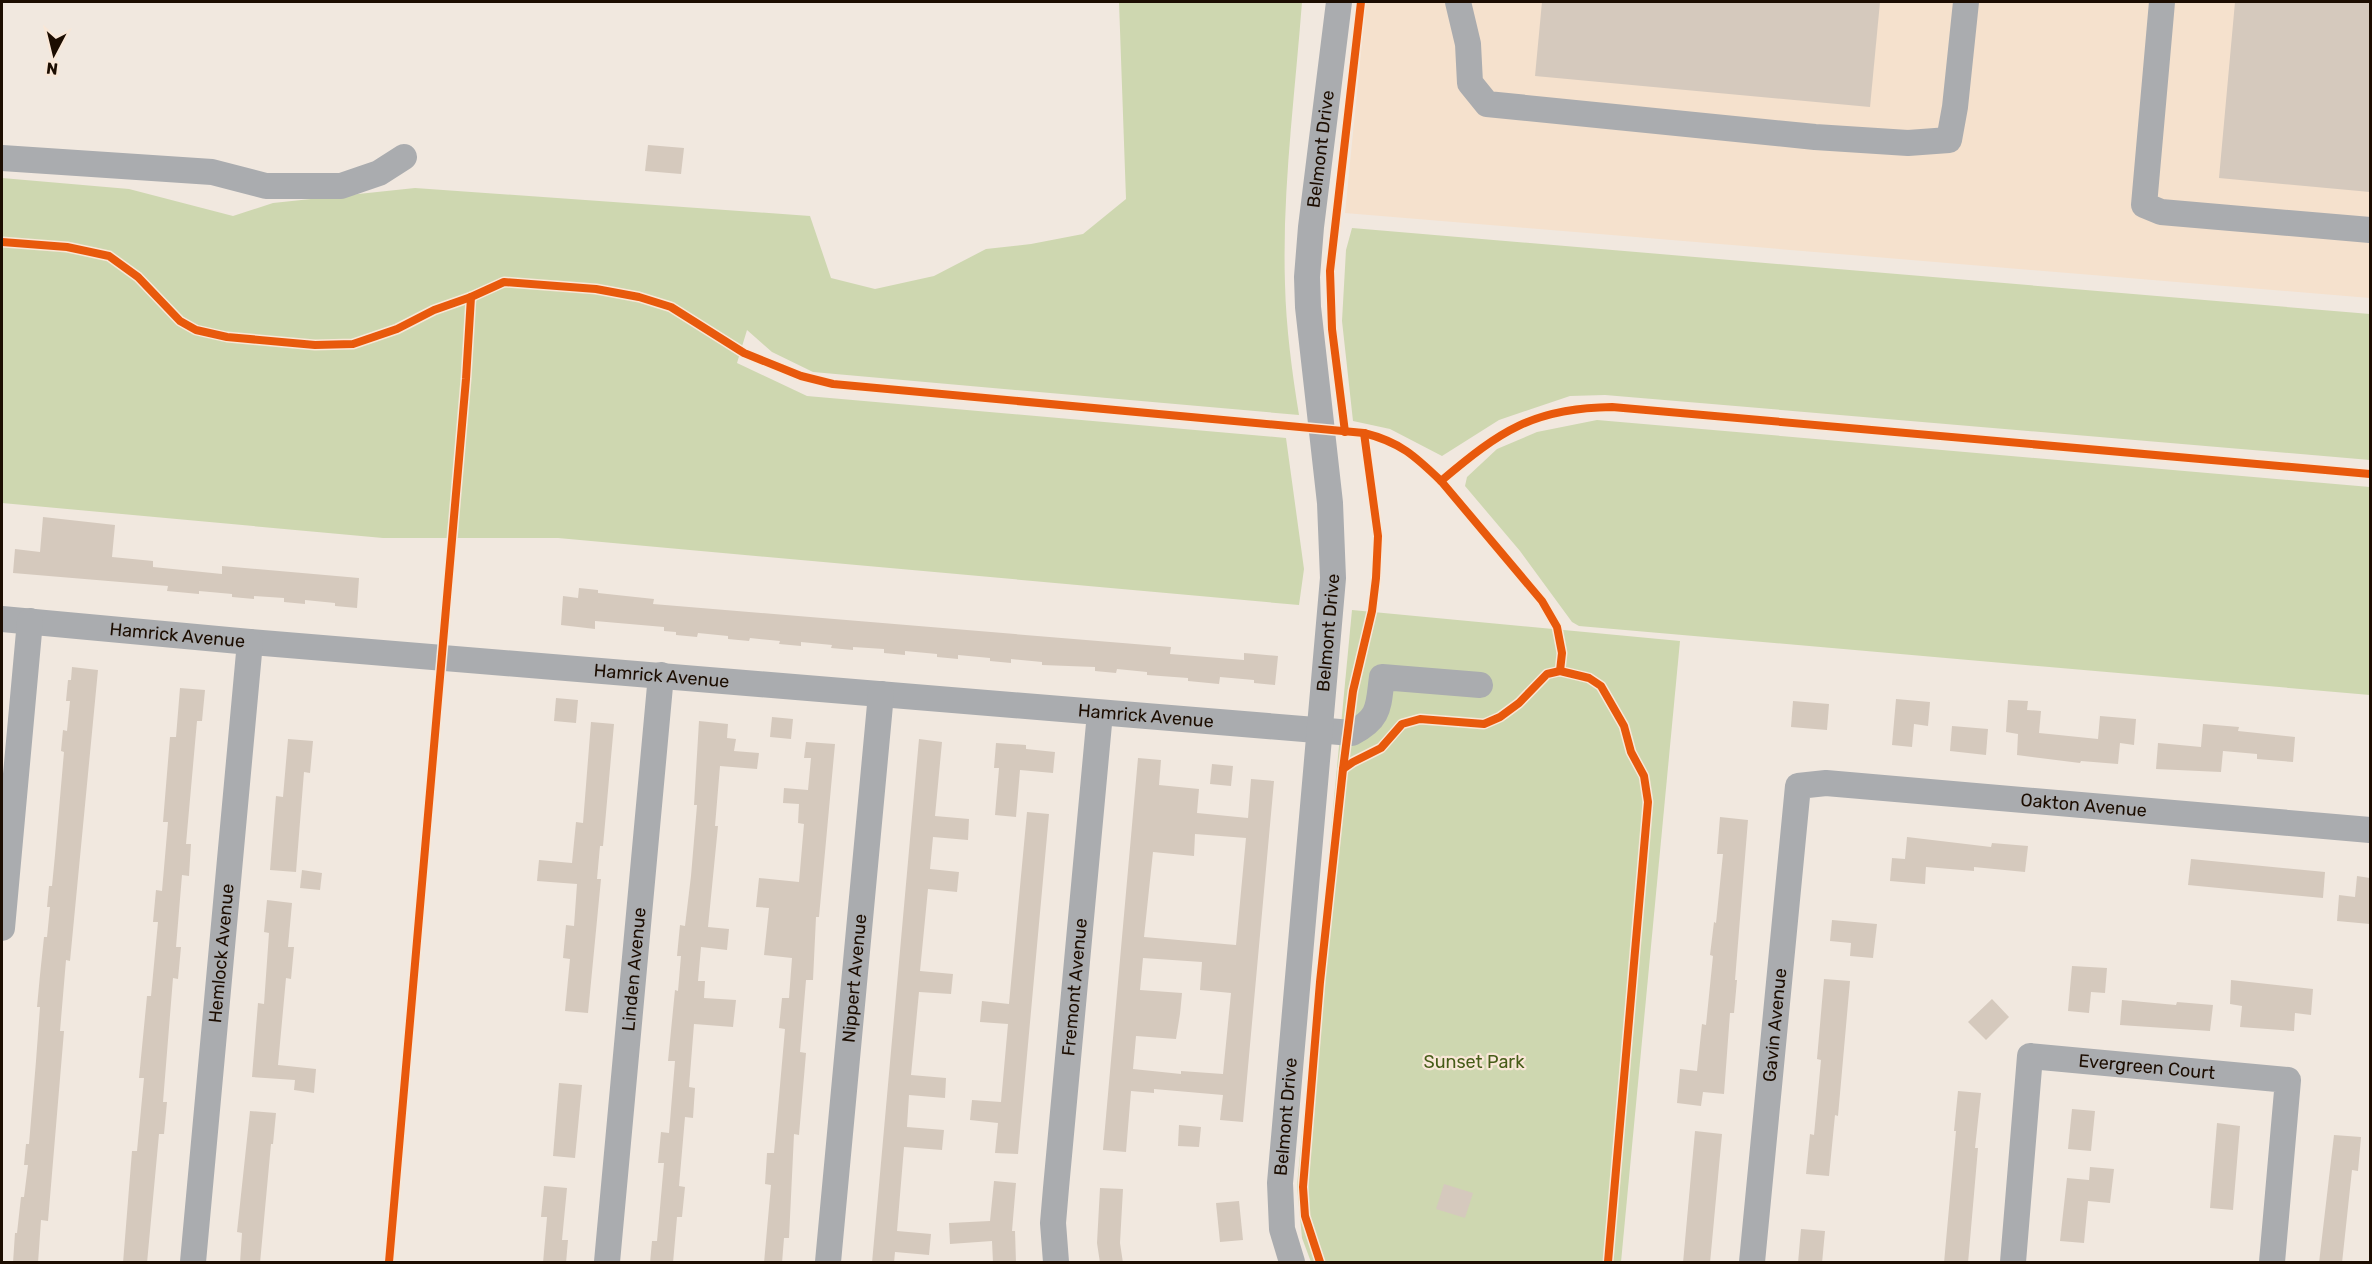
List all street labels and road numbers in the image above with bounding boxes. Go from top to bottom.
street label: Belmont Drive [1302,89,1339,209]
street label: Belmont Drive [1312,573,1344,693]
street label: Hamrick Avenue [108,618,246,652]
street label: Hamrick Avenue [593,659,730,693]
street label: Hamrick Avenue [1077,699,1215,733]
street label: Oakton Avenue [2020,789,2148,822]
street label: Hemlock Avenue [204,883,239,1024]
street label: Linden Avenue [617,906,651,1032]
street label: Nippert Avenue [838,913,871,1044]
street label: Fremont Avenue [1057,917,1092,1057]
street label: Gavin Avenue [1758,967,1791,1083]
street label: Evergreen Court [2078,1050,2216,1084]
street label: Belmont Drive [1270,1057,1302,1177]

